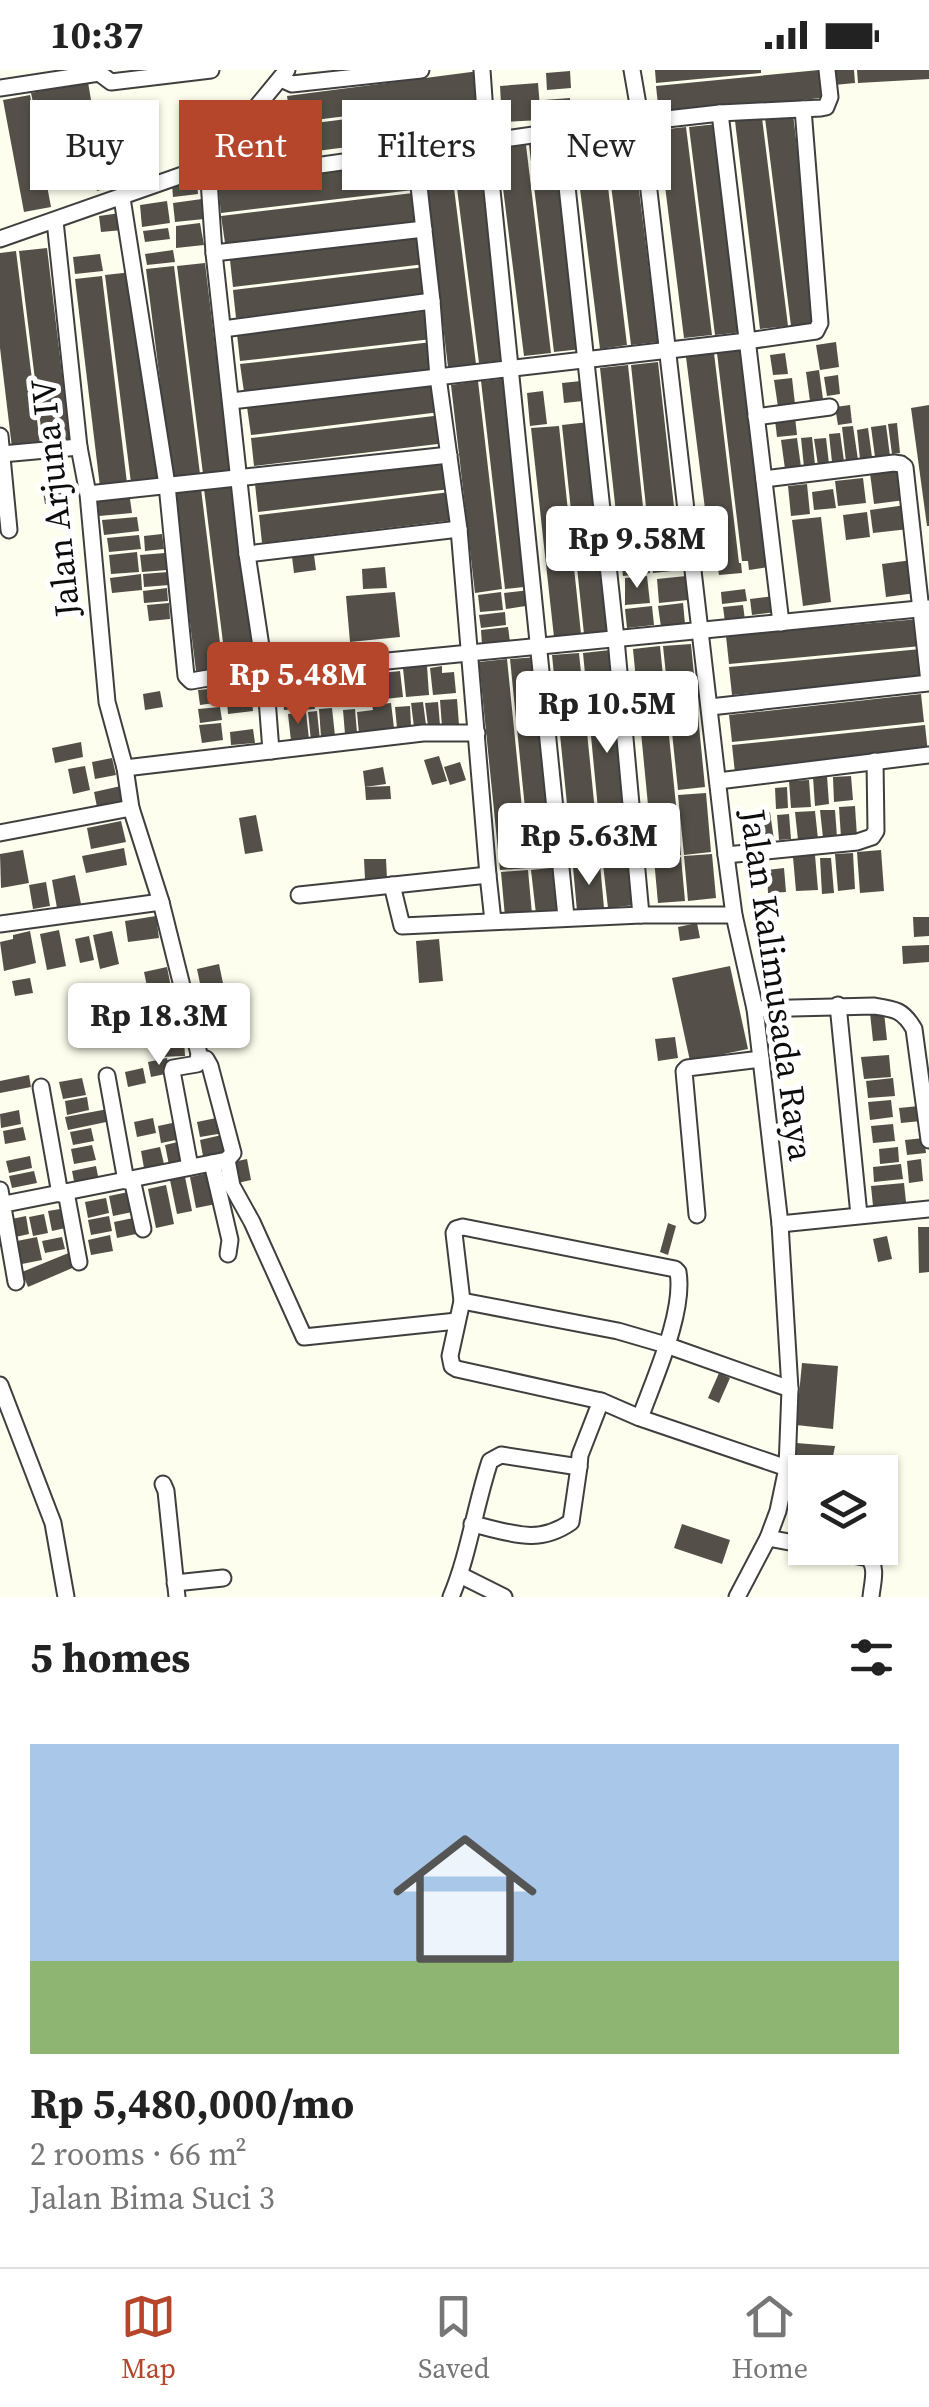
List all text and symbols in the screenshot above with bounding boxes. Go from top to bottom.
text: 10:37 [50,9,144,61]
chip: Buy [30,100,159,190]
chip: Rent [179,100,322,190]
chip: Filters [342,100,511,190]
chip: New [531,100,671,190]
street label: Jalan Arjuna IV [19,376,91,620]
pin: Rp 9.58M [534,506,740,591]
text: Rp 9.58M [568,516,706,560]
pin: Rp 5.48M [195,642,401,727]
text: Rp 5.48M [229,652,367,696]
pin: Rp 10.5M [504,671,710,756]
text: Rp 10.5M [538,681,676,725]
pin: Rp 5.63M [486,803,692,888]
street label: Jalan Kalimusada Raya [728,805,825,1164]
text: Rp 5.63M [520,813,658,857]
pin: Rp 18.3M [56,983,262,1068]
text: Rp 18.3M [90,993,228,1037]
map controls [788,1455,898,1565]
button: layers [788,1455,898,1565]
text: 5 homes [30,1628,190,1686]
icon: filters [844,1630,899,1685]
icon: home [375,1809,555,1989]
text: Rp 5,480,000/mo [30,2074,354,2132]
text: 2 rooms · 66 m² [30,2132,247,2176]
text: Jalan Bima Suci 3 [30,2176,275,2220]
tab: Map [121,2289,176,2387]
tab: Saved [418,2289,490,2387]
tab: Home [732,2289,808,2387]

